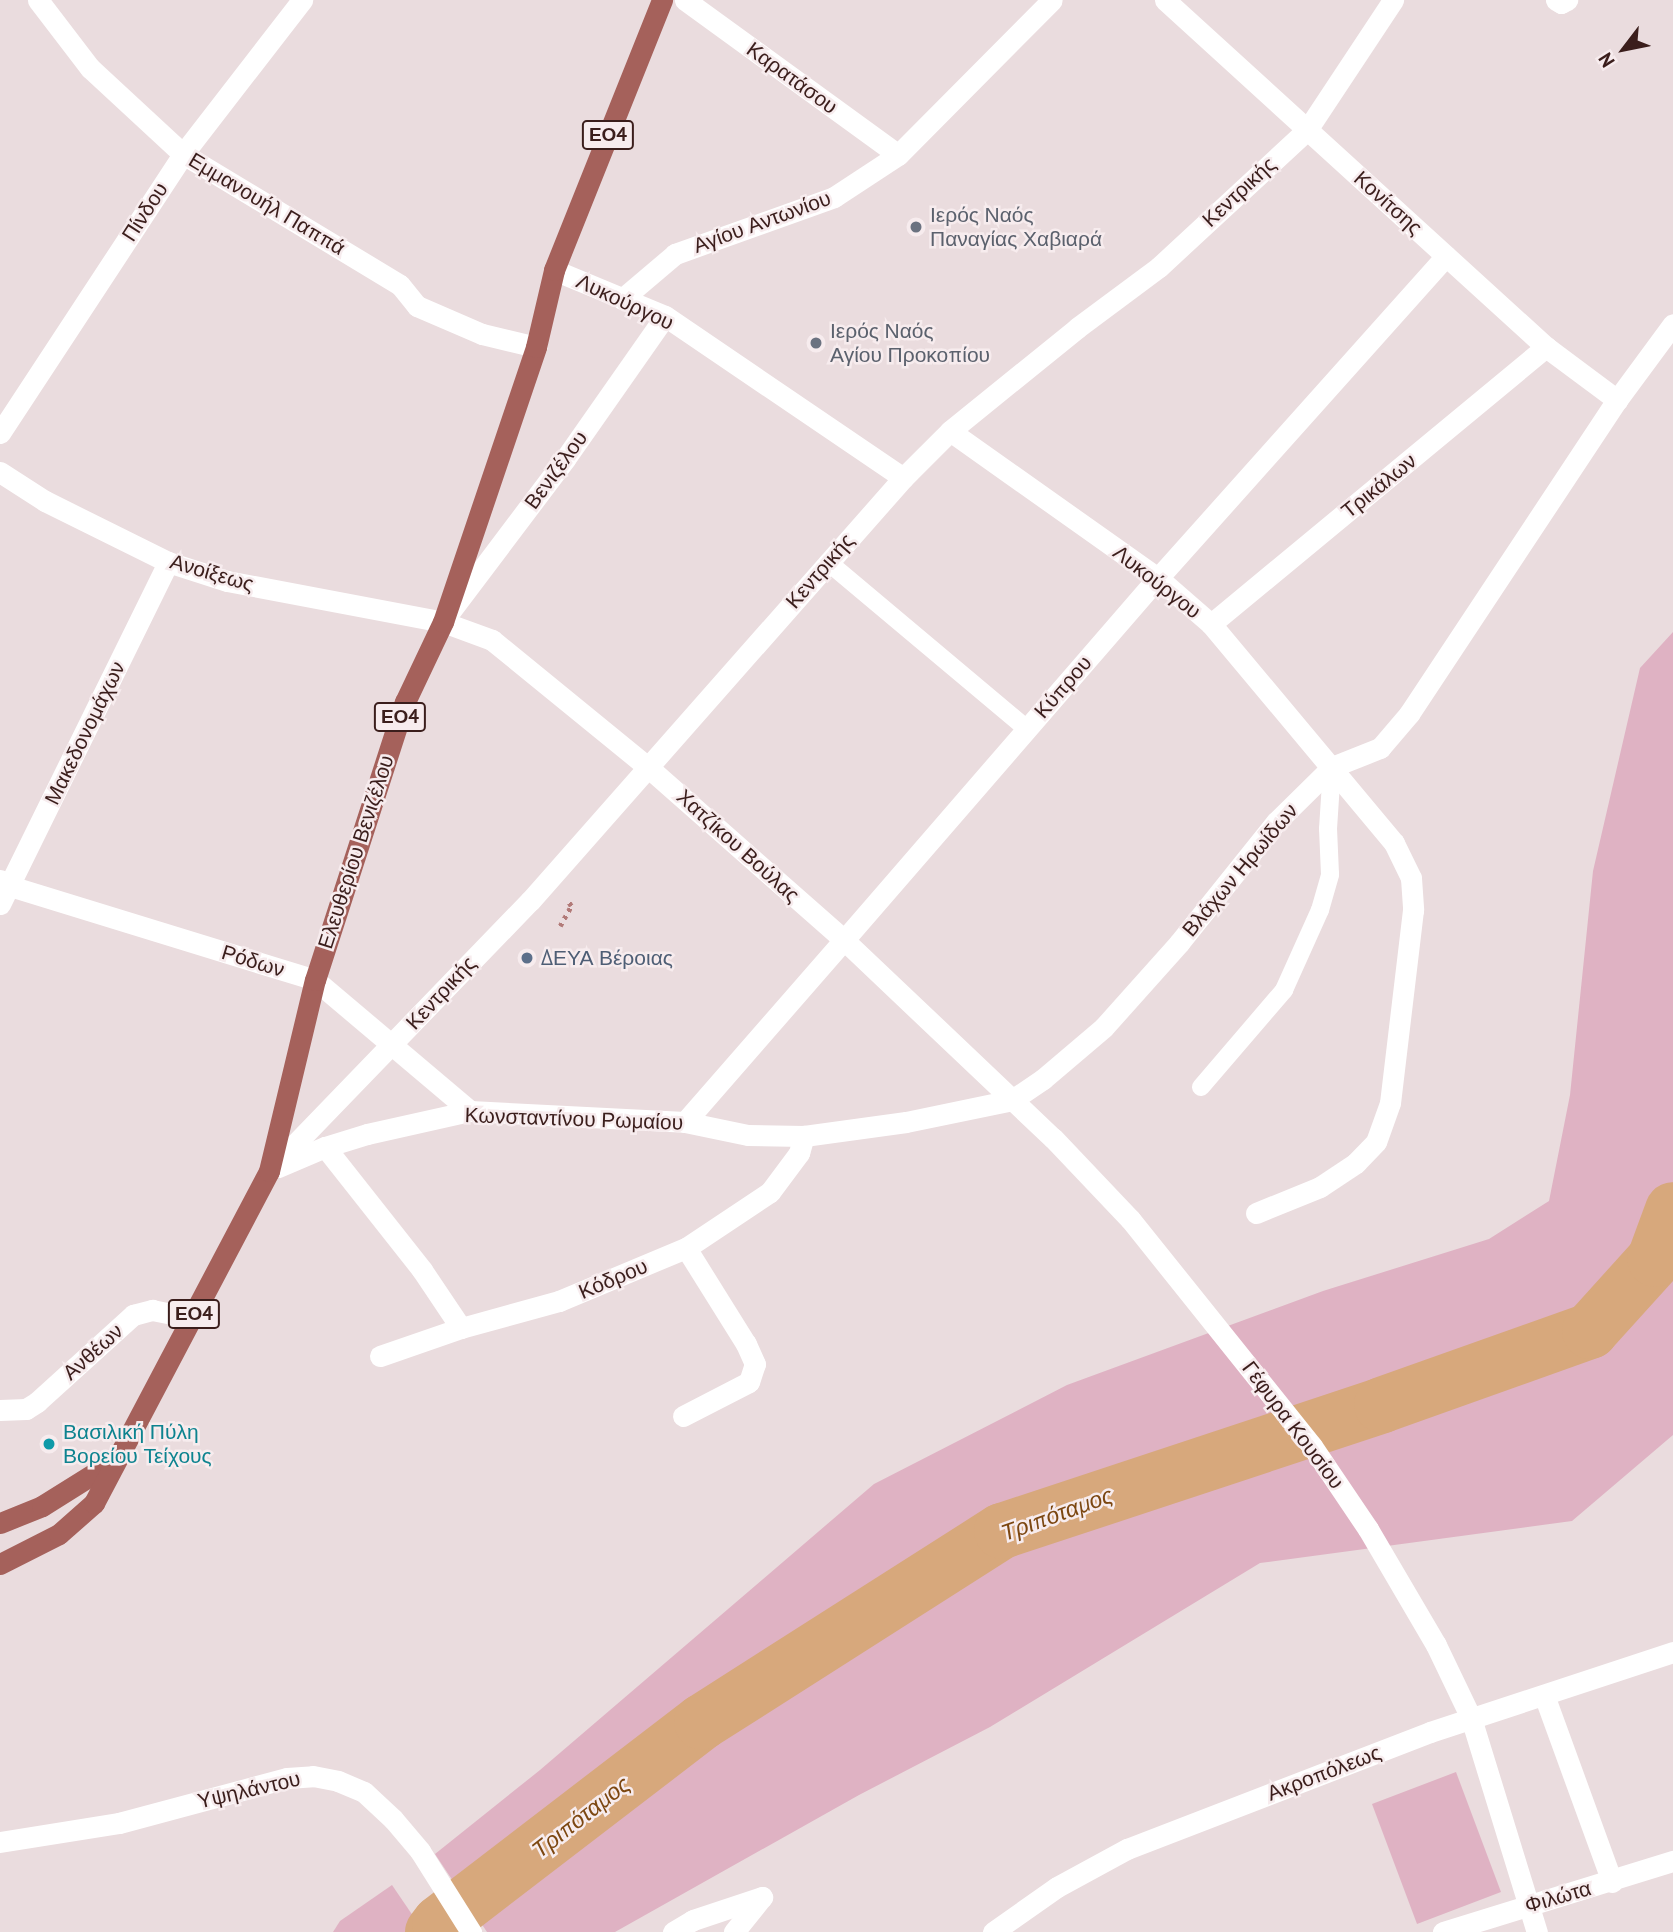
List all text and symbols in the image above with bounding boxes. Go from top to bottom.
north arrow [1589,14,1659,84]
street label: Καρατάσου [742,37,842,119]
text: N [1593,48,1620,72]
road number: ΕΟ4 [582,119,634,150]
street label: Εμμανουήλ Παππά [184,147,350,261]
street label: Κεντρικής [1197,152,1281,232]
street label: Κονίτσης [1349,166,1427,240]
street label: Πίνδου [117,178,173,246]
street label: Αγίου Αντωνίου [690,185,834,259]
place label: Ιερός Ναός Παναγίας Χαβιαρά [930,202,1102,252]
marker: Ιερός Ναός Παναγίας Χαβιαρά [908,219,924,235]
street label: Λυκούργου [572,268,678,336]
place label: Ιερός Ναός Αγίου Προκοπίου [830,318,990,368]
marker: Ιερός Ναός Αγίου Προκοπίου [808,335,824,351]
street label: Βενιζέλου [519,426,593,514]
street label: Τρικάλων [1337,448,1421,524]
street label: Κεντρικής [781,528,859,614]
street label: Λυκούργου [1108,540,1206,624]
street label: Ανοίξεως [167,549,257,597]
street label: Κύπρου [1029,651,1097,723]
street label: Μακεδονομάχων [39,657,131,809]
road number: ΕΟ4 [374,702,426,732]
street label: Ελευθερίου Βενιζέλου [313,752,399,952]
street label: Χατζίκου Βούλας [671,784,805,908]
street label: Βλάχων Ηρωίδων [1177,798,1303,942]
street label: Ρόδων [219,940,287,982]
place label: ΔΕΥΑ Βέροιας [541,945,673,971]
marker: ΔΕΥΑ Βέροιας [519,950,535,966]
street label: Κεντρικής [401,951,481,1035]
street label: Κωνσταντίνου Ρωμαίου [464,1103,684,1135]
street label: Κόδρου [575,1253,651,1305]
road number: ΕΟ4 [168,1298,220,1330]
street label: Ανθέων [58,1319,128,1385]
street label: Γέφυρα Κουσίου [1237,1356,1349,1494]
place label: Βασιλική Πύλη Βορείου Τείχους [63,1419,212,1469]
marker: Βασιλική Πύλη Βορείου Τείχους [41,1436,57,1452]
water label: Τριπόταμος [997,1481,1117,1547]
street label: Ακροπόλεως [1264,1740,1384,1806]
street label: Υψηλάντου [195,1766,303,1814]
water label: Τριπόταμος [527,1770,635,1864]
street label: Φιλώτα [1522,1876,1594,1918]

